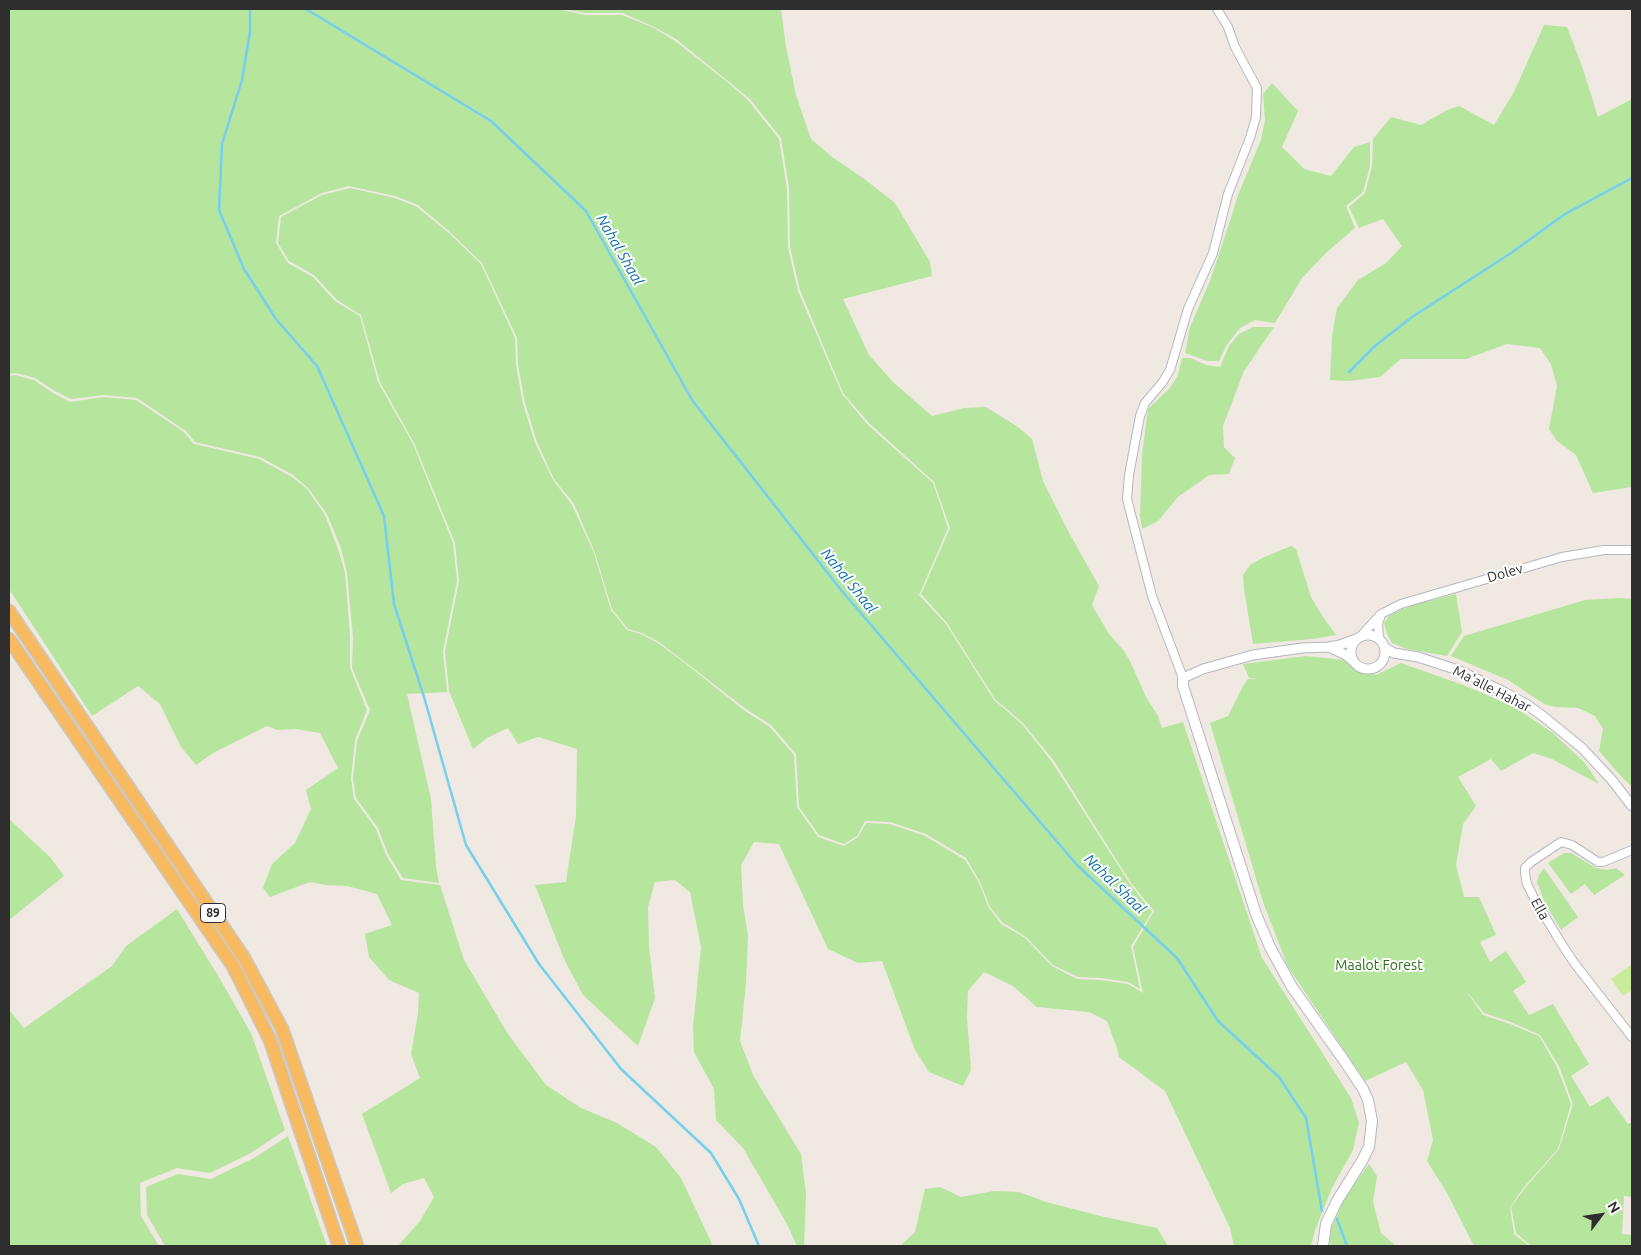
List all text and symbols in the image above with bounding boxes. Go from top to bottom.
water label: Nahal Shaal [592,211,648,289]
water label: Nahal Shaal [817,545,881,617]
street label: Dolev [1485,560,1525,586]
street label: Ma'alle Hahar [1450,662,1534,716]
water label: Nahal Shaal [1080,850,1150,918]
street label: Ella [1527,895,1553,923]
road number: 89 [200,904,226,922]
park label: Maalot Forest [1335,957,1423,973]
north arrow [1576,1190,1626,1240]
text: N [1604,1199,1623,1216]

